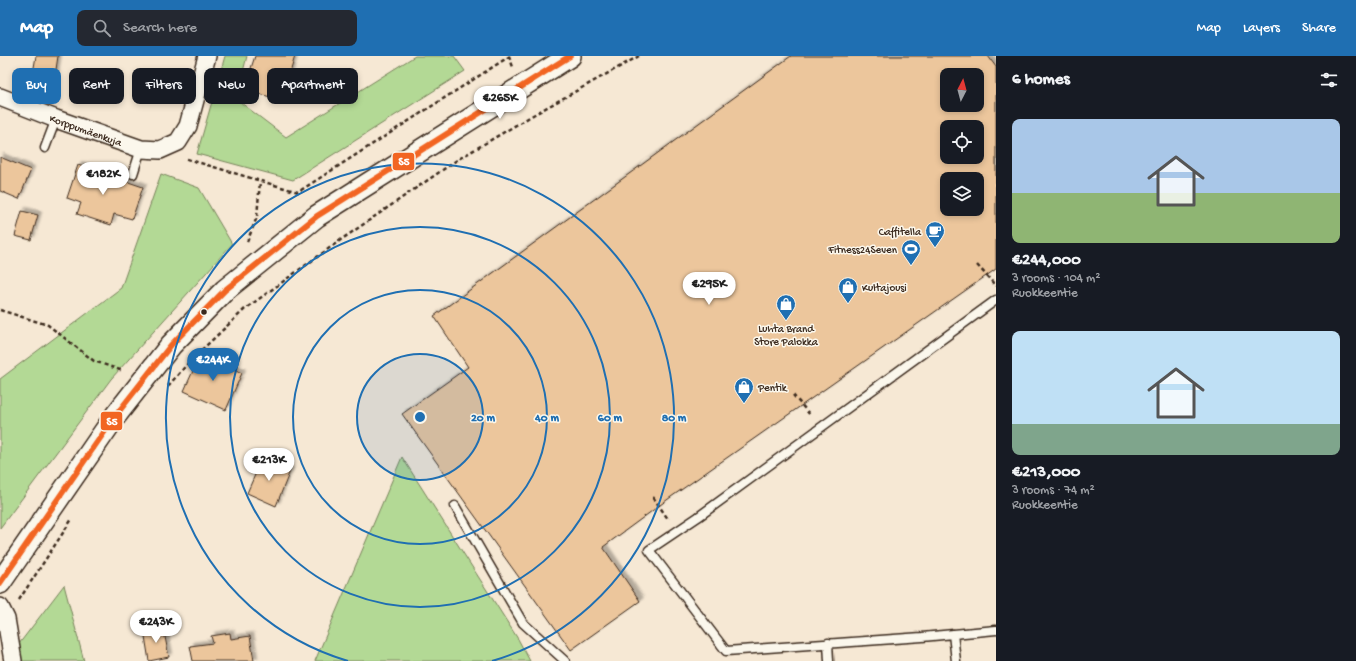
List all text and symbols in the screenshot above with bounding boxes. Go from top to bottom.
search box [77,10,357,46]
text: Map [20,17,53,40]
icon: search [91,17,113,39]
text: Search here [123,19,197,37]
text: Map [1197,20,1221,37]
text: Layers [1243,20,1280,37]
text: Share [1302,20,1336,37]
chip: Buy [12,68,61,104]
chip: Rent [69,68,124,104]
chip: Filters [132,68,196,104]
chip: New [204,68,259,104]
chip: Apartment [267,68,358,104]
north arrow [940,68,984,112]
map controls [940,68,984,216]
icon: filters [1318,69,1340,91]
text: 6 homes [1012,70,1070,90]
pin: €265K [472,86,528,120]
text: €265K [483,91,517,106]
street label: Korppumäenkuja [47,113,124,150]
button: locate [940,120,984,164]
icon: home [1140,145,1212,217]
line badge: S5 [392,152,415,171]
text: S5 [399,157,410,169]
pin: €182K [75,162,131,196]
text: €182K [86,167,120,182]
button: layers [940,172,984,216]
cafe icon: Caffitella [924,220,946,248]
place label: Caffitella [879,226,922,239]
sports icon: Fitness24Seven [900,238,922,266]
place label: Fitness24Seven [827,245,898,257]
text: €244,000 [1012,251,1081,271]
text: 3 rooms · 104 m² [1012,271,1100,286]
pin: €295K [681,272,737,306]
shop icon: Kultajousi [837,276,859,304]
text: €295K [692,277,726,292]
place label: Kultajousi [862,283,907,295]
text: Ruokkeentie [1012,286,1078,301]
shop icon: Luhta Brand Store Palokka [775,293,797,321]
unlabelled marker [199,307,209,317]
place label: Luhta Brand Store Palokka [754,324,819,349]
pin: €244K [185,348,241,382]
text: €244K [196,353,230,368]
icon: home [1140,357,1212,429]
shop icon: Pentik [733,376,755,404]
place label: Pentik [757,383,788,395]
centre of rings [413,410,427,424]
line badge: S5 [100,411,123,431]
text: 20 m [471,412,496,426]
text: 40 m [534,412,559,426]
text: 60 m [598,412,623,426]
text: 80 m [662,412,687,426]
text: S5 [107,417,118,429]
pin: €213K [241,448,297,482]
text: €213K [252,453,286,468]
text: €213,000 [1012,463,1080,483]
text: 3 rooms · 74 m² [1012,483,1095,498]
text: Ruokkeentie [1012,498,1078,513]
pin: €243K [128,610,184,644]
text: €243K [139,615,173,630]

